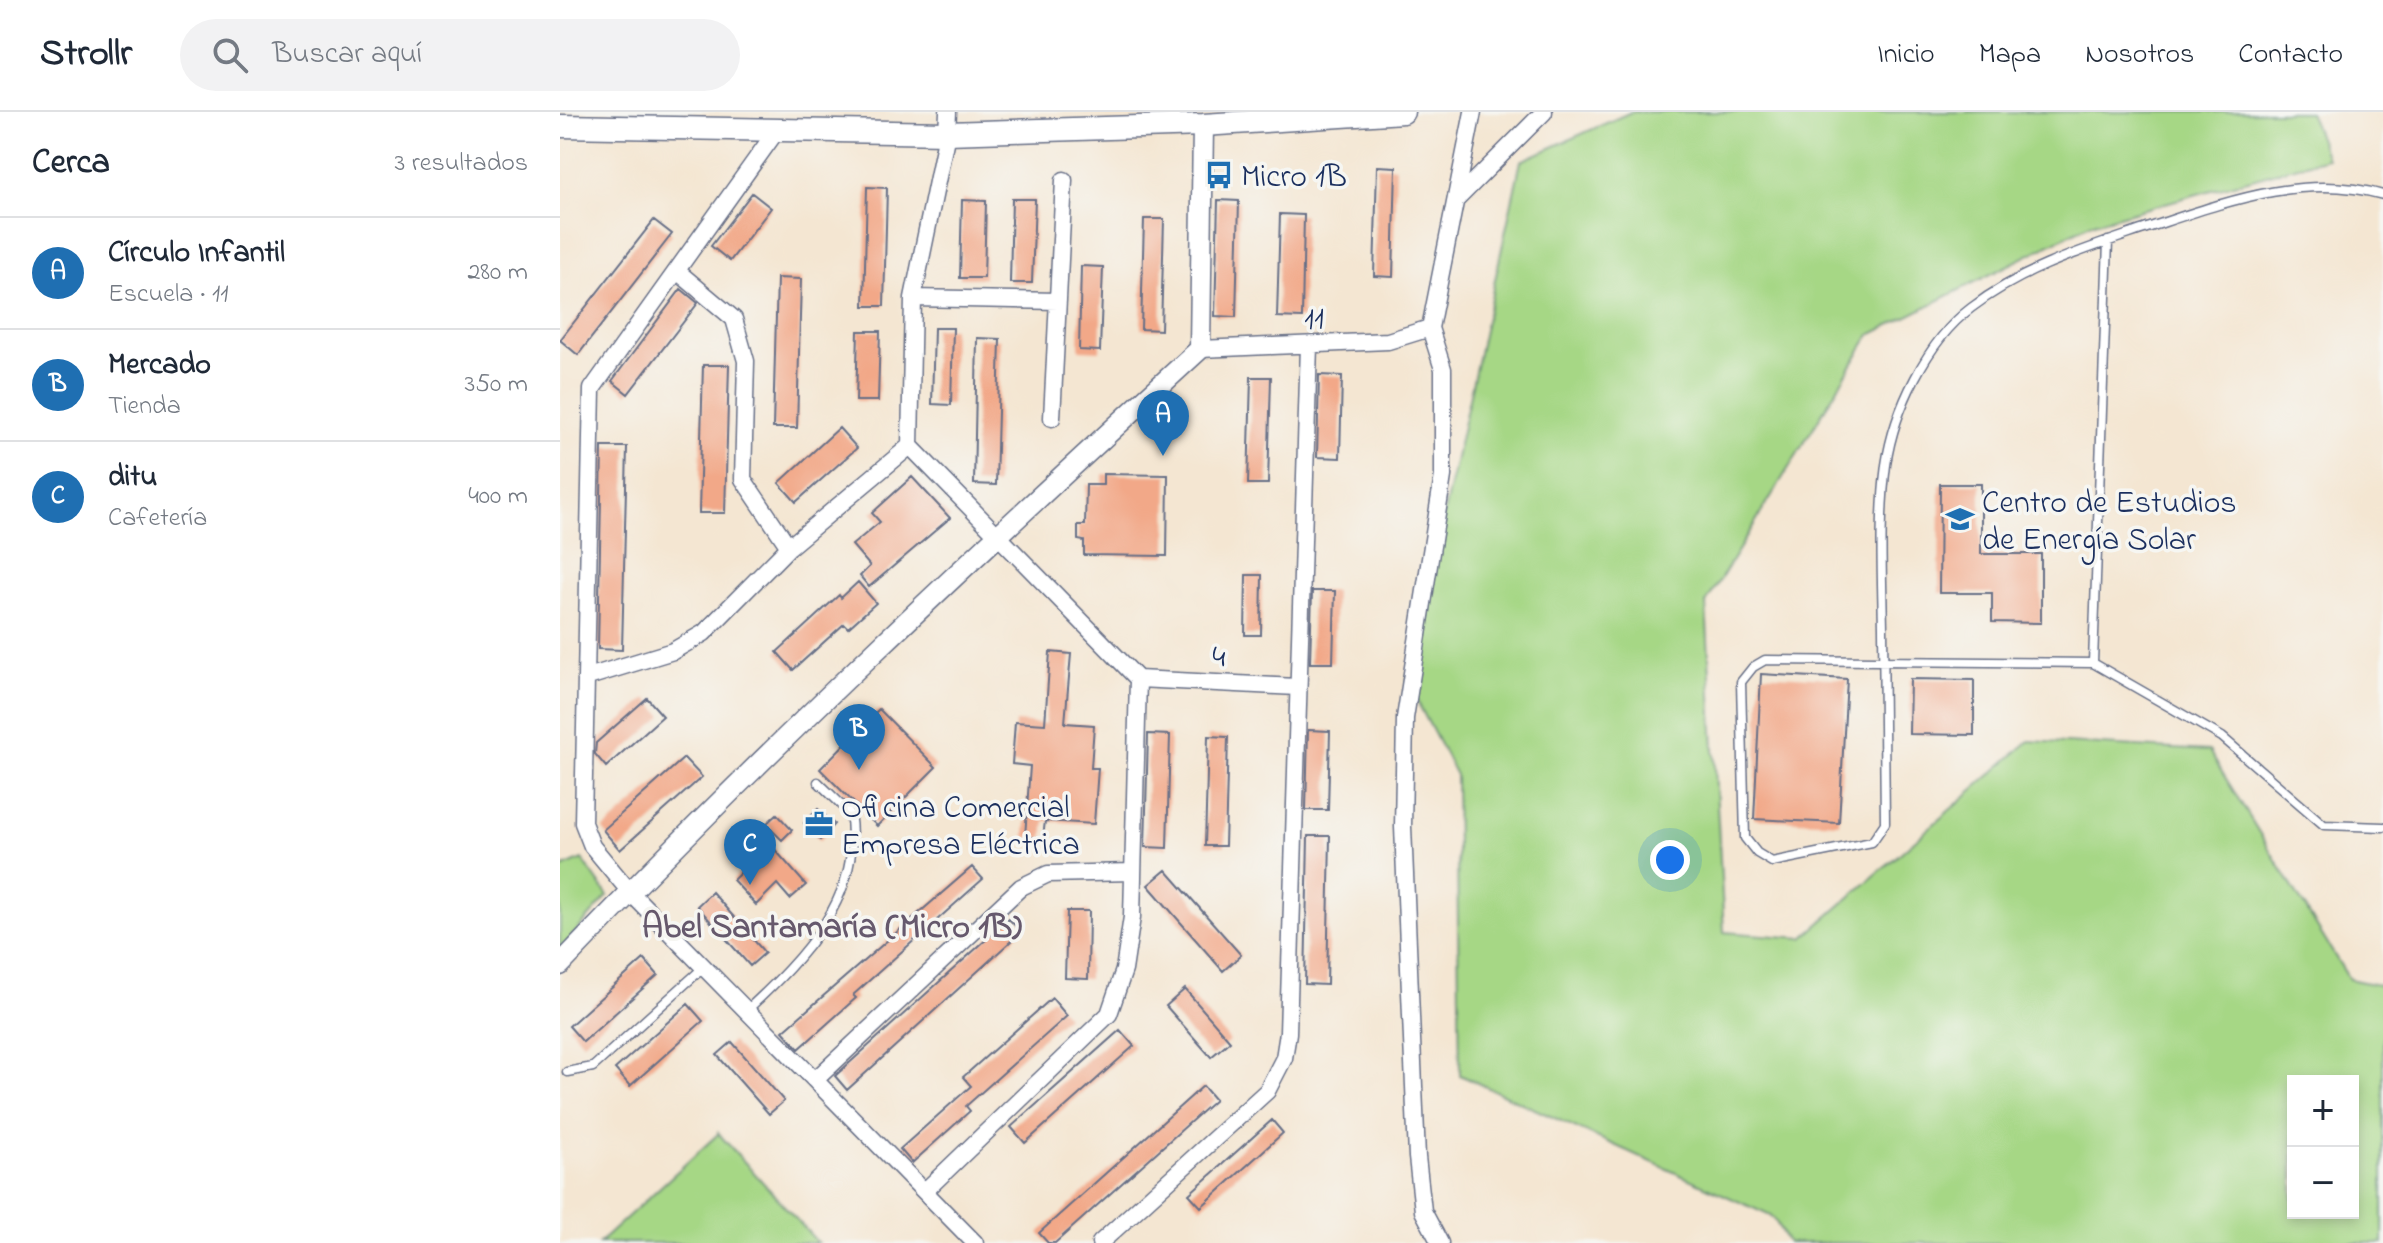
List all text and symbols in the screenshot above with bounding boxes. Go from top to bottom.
search box [180,19,740,91]
text: Strollr [40,27,132,83]
icon: search [208,33,252,77]
text: Buscar aquí [272,33,422,77]
text: Inicio [1877,35,1935,76]
text: Mapa [1979,35,2041,76]
text: Nosotros [2085,35,2194,76]
text: Contacto [2238,35,2343,76]
text: Cerca [32,139,110,189]
text: 3 resultados [395,145,528,183]
place label: Micro 1B [1241,155,1347,202]
bus stop icon: Micro 1B [1204,160,1234,190]
text: Círculo Infantil [108,232,285,276]
text: A [50,254,66,292]
text: 280 m [467,254,528,292]
text: Escuela · 11 [108,276,228,314]
street label: 11 [1303,296,1326,344]
text: Mercado [108,344,211,388]
text: B [49,366,67,404]
text: 350 m [464,366,528,404]
text: Tienda [108,388,181,426]
pin: A [1137,390,1189,456]
text: ditu [108,456,157,500]
text: C [51,478,65,516]
text: 400 m [468,478,528,516]
place label: Centro de Estudios de Energía Solar [1982,481,2237,565]
text: Cafetería [108,500,207,538]
school or university icon: Centro de Estudios de Energía Solar [1945,504,1975,534]
street label: 4 [1211,635,1227,682]
pin: B [833,704,885,770]
place label: Oficina Comercial Empresa Eléctrica [841,786,1080,870]
office icon: Oficina Comercial Empresa Eléctrica [804,809,834,839]
pin: C [724,819,776,885]
your location [1650,840,1690,880]
district label: Abel Santamaría (Micro 1B) [642,904,1022,954]
map controls [2287,1075,2359,1219]
button: + [2287,1075,2359,1147]
button: − [2287,1147,2359,1219]

